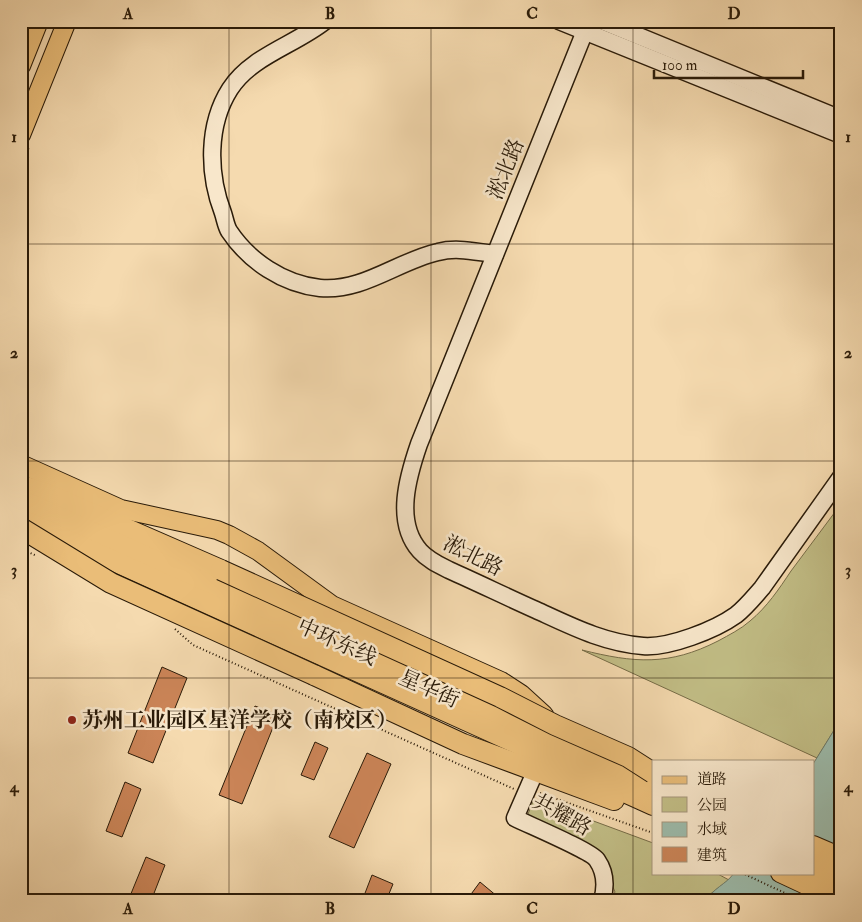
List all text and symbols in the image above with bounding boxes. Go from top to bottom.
text: A [122,4,134,24]
text: B [325,4,335,24]
text: C [526,4,538,24]
text: D [727,4,741,24]
scale bar [654,48,803,80]
text: 100 m [662,56,698,75]
text: 1 [11,127,17,147]
text: 1 [845,127,851,147]
street label: 淞北路 [482,135,530,203]
text: 2 [10,343,18,363]
text: 2 [844,343,852,363]
street label: 淞北路 [439,530,507,582]
text: 3 [11,560,17,580]
text: 3 [845,560,851,580]
street label: 中环东线 [293,613,381,671]
street label: 星华街 [395,664,463,714]
place label: 苏州工业园区星洋学校（南校区） [82,707,397,734]
marker: 苏州工业园区星洋学校（南校区） [66,714,78,726]
legend [652,760,814,874]
text: 道路 [697,770,727,789]
text: 4 [9,777,20,797]
text: 4 [843,777,854,797]
street label: 共耀路 [528,788,596,842]
text: 公园 [697,796,727,815]
text: 水域 [697,820,727,839]
text: 建筑 [697,846,727,865]
text: A [122,899,134,919]
text: B [325,899,335,919]
text: C [526,899,538,919]
text: D [727,899,741,919]

